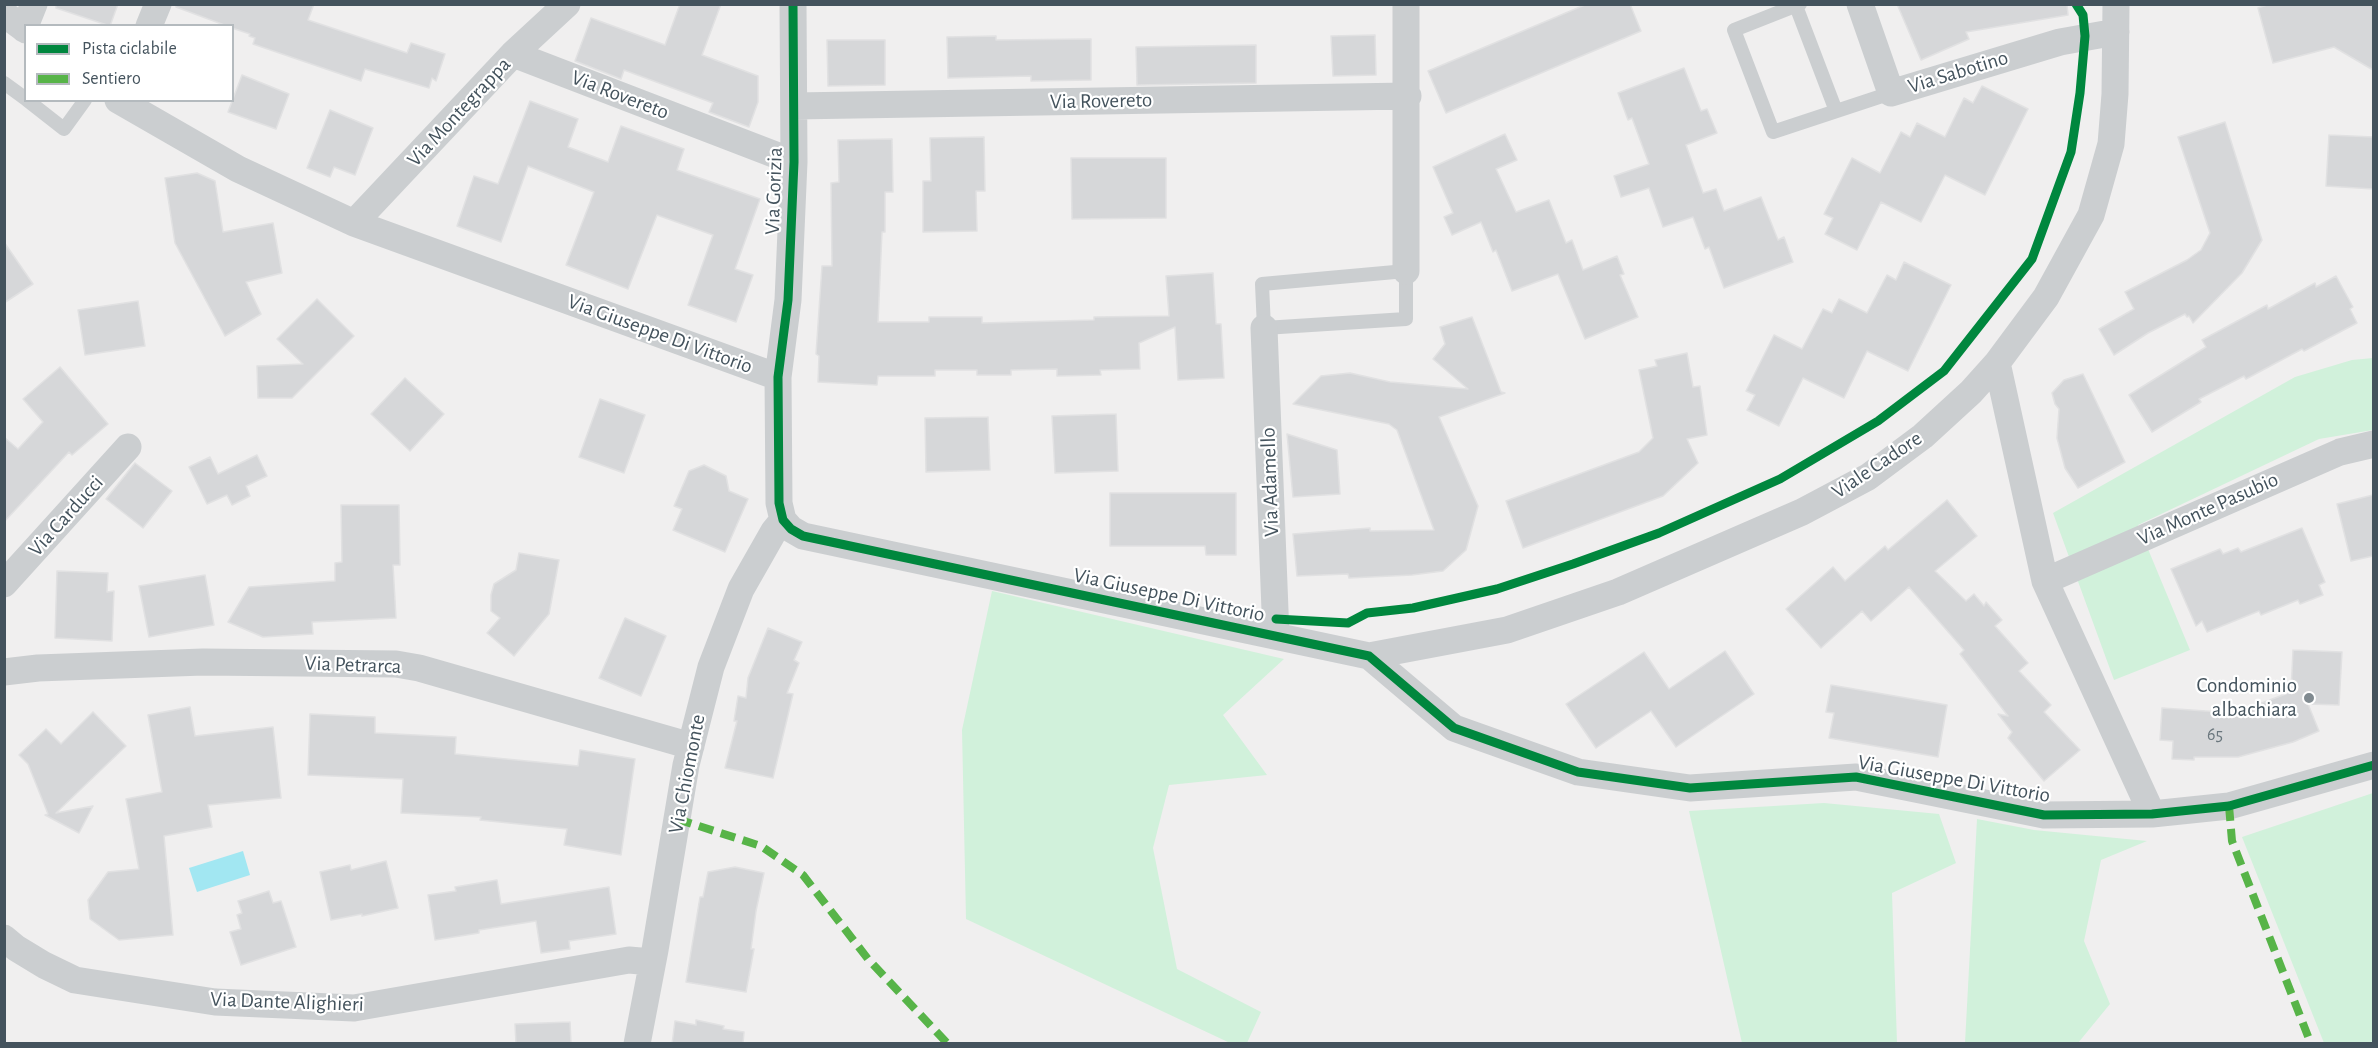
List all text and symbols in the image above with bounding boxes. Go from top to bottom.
legend [24,24,234,102]
text: Pista ciclabile [82,40,177,58]
street label: Via Sabotino [1905,45,2011,99]
street label: Via Montegrappa [402,52,516,172]
street label: Via Rovereto [568,65,672,125]
text: Sentiero [82,70,141,88]
street label: Via Rovereto [1050,88,1152,114]
street label: Via Gorizia [760,147,788,235]
street label: Via Giuseppe Di Vittorio [564,289,756,379]
street label: Viale Cadore [1827,426,1927,504]
street label: Via Adamello [1255,427,1285,537]
street label: Via Monte Pasubio [2134,467,2282,551]
street label: Via Carducci [23,470,109,562]
street label: Via Giuseppe Di Vittorio [1071,562,1267,628]
street label: Via Petrarca [304,651,402,679]
place label: Condominio albachiara [2196,673,2297,723]
marker: Condominio albachiara [2302,691,2316,705]
street label: Via Chiomonte [663,712,711,836]
house number: 65 [2207,724,2223,746]
street label: Via Giuseppe Di Vittorio [1856,750,2052,808]
street label: Via Dante Alighieri [210,987,364,1017]

